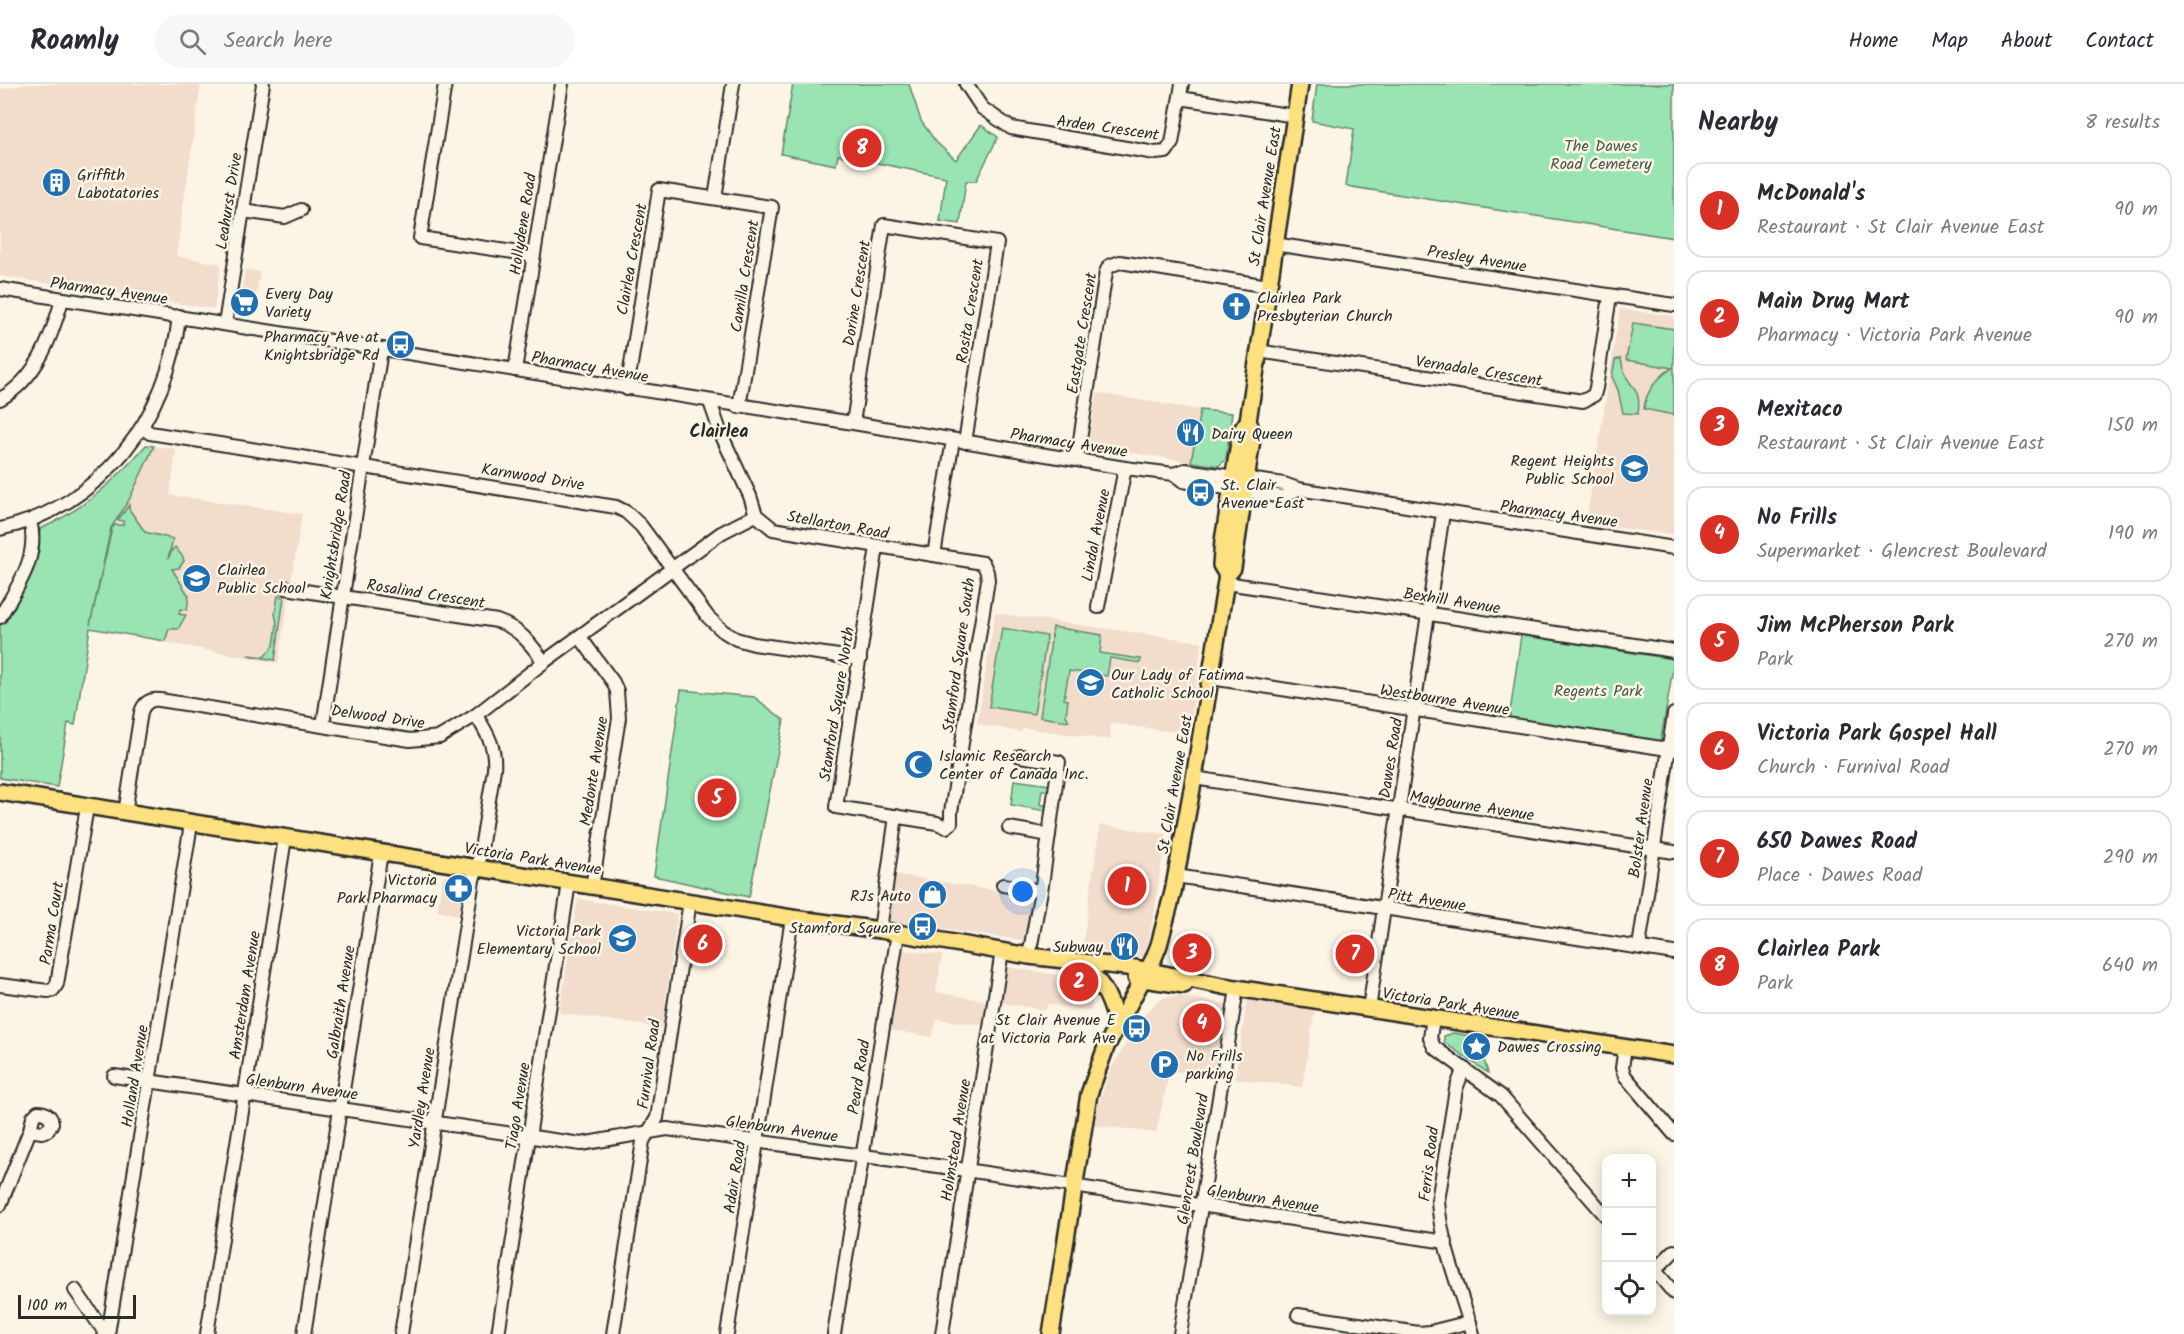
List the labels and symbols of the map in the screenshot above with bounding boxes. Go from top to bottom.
street label: Arden Crescent [1055,109,1161,148]
street label: St Clair Avenue East [1242,124,1289,268]
pin: 8 [842,126,882,170]
park label: The Dawes Road Cemetery [1550,134,1652,177]
street label: Leahurst Drive [209,151,249,251]
place label: Griffith Labotatories [77,163,159,206]
building icon: Griffith Labotatories [40,167,72,199]
street label: Hollydene Road [503,171,544,277]
street label: Clairlea Crescent [610,201,655,317]
street label: Camilla Crescent [724,218,767,334]
street label: Dorine Crescent [837,238,878,348]
street label: Presley Avenue [1425,239,1528,280]
street label: Rosita Crescent [950,256,991,365]
street label: Eastgate Crescent [1061,270,1105,396]
street label: Pharmacy Avenue [48,271,169,312]
place label: Every Day Variety [265,282,333,325]
supermarket icon: Every Day Variety [228,286,260,318]
place label: Clairlea Park Presbyterian Church [1257,286,1393,329]
church icon: Clairlea Park Presbyterian Church [1220,290,1252,322]
place label: Pharmacy Ave at Knightsbridge Rd [264,325,380,368]
bus stop icon: Pharmacy Ave at Knightsbridge Rd [384,329,416,361]
street label: Pharmacy Avenue [529,345,650,390]
street label: Vernadale Crescent [1414,349,1545,394]
restaurant icon: Dairy Queen [1174,417,1206,449]
district label: Clairlea [689,418,749,447]
street label: Pharmacy Avenue [1008,422,1129,465]
place label: Dairy Queen [1211,422,1293,447]
place label: Regent Heights Public School [1511,449,1614,492]
school or university icon: Regent Heights Public School [1619,453,1651,485]
street label: Karnwood Drive [480,457,586,498]
street label: Knightsbridge Road [314,468,359,601]
place label: St. Clair Avenue East [1221,473,1305,516]
bus stop icon: St. Clair Avenue East [1184,477,1216,509]
street label: Lindal Avenue [1075,487,1118,584]
street label: Pharmacy Avenue [1498,494,1619,535]
street label: Stellarton Road [785,504,892,547]
place label: Clairlea Public School [217,558,306,601]
school or university icon: Clairlea Public School [180,562,212,594]
street label: Rosalind Crescent [365,573,488,616]
street label: Stamford Square South [936,576,983,734]
street label: Bexhill Avenue [1401,581,1502,621]
street label: Stamford Square North [813,625,862,783]
place label: Our Lady of Fatima Catholic School [1111,663,1244,706]
school or university icon: Our Lady of Fatima Catholic School [1074,667,1106,699]
street label: Westbourne Avenue [1378,678,1511,723]
park label: Regents Park [1554,679,1643,704]
street label: Delwood Drive [329,699,426,736]
street label: St Clair Avenue East [1151,712,1200,856]
street label: Medonte Avenue [573,715,615,828]
street label: Dawes Road [1373,715,1410,800]
place label: Islamic Research Center of Canada Inc. [939,744,1089,787]
mosque icon: Islamic Research Center of Canada Inc. [902,748,934,780]
pin: 5 [698,776,736,820]
street label: Bolster Avenue [1622,777,1661,880]
street label: Maybourne Avenue [1408,784,1536,829]
street label: Victoria Park Avenue [462,836,603,883]
pin: 1 [1108,864,1146,908]
place label: Victoria Park Pharmacy [337,868,437,911]
pharmacy icon: Victoria Park Pharmacy [442,872,474,904]
your location [1008,877,1037,906]
street label: Parma Court [34,879,72,967]
shop icon: RJs Auto [916,879,948,911]
street label: Pitt Avenue [1386,882,1467,919]
place label: RJs Auto [850,884,911,909]
bus stop icon: Stamford Square [906,911,938,943]
place label: Stamford Square [789,916,901,941]
place label: Victoria Park Elementary School [477,919,601,962]
pin: 6 [684,922,722,966]
school or university icon: Victoria Park Elementary School [606,923,638,955]
street label: Amsterdam Avenue [223,929,268,1061]
restaurant icon: Subway [1108,930,1140,962]
pin: 3 [1172,930,1212,976]
pin: 7 [1336,932,1374,976]
place label: Subway [1053,935,1103,960]
street label: Galbraith Avenue [320,944,363,1061]
pin: 2 [1060,960,1098,1004]
street label: Victoria Park Avenue [1380,981,1521,1028]
pin: 4 [1182,1000,1222,1046]
place label: St Clair Avenue E at Victoria Park Ave [981,1008,1117,1051]
bus stop icon: St Clair Avenue E at Victoria Park Ave [1121,1012,1153,1044]
street label: Furnival Road [631,1017,668,1111]
street label: Holland Avenue [115,1023,156,1129]
place icon: Dawes Crossing [1460,1030,1492,1062]
place label: Dawes Crossing [1497,1035,1602,1060]
street label: Peard Road [841,1037,878,1116]
place label: No Frills parking [1185,1044,1243,1087]
street label: Yardley Avenue [402,1046,443,1151]
parking icon: No Frills parking [1149,1048,1181,1080]
street label: Tiago Avenue [499,1061,538,1152]
street label: Glenburn Avenue [244,1067,359,1108]
street label: Holmstead Avenue [934,1077,979,1203]
street label: Glencrest Boulevard [1171,1091,1216,1227]
street label: Glenburn Avenue [724,1109,839,1150]
street label: Ferris Road [1412,1124,1447,1203]
street label: Adair Road [717,1138,754,1215]
street label: Glenburn Avenue [1205,1178,1320,1221]
scale bar [18,1292,136,1320]

